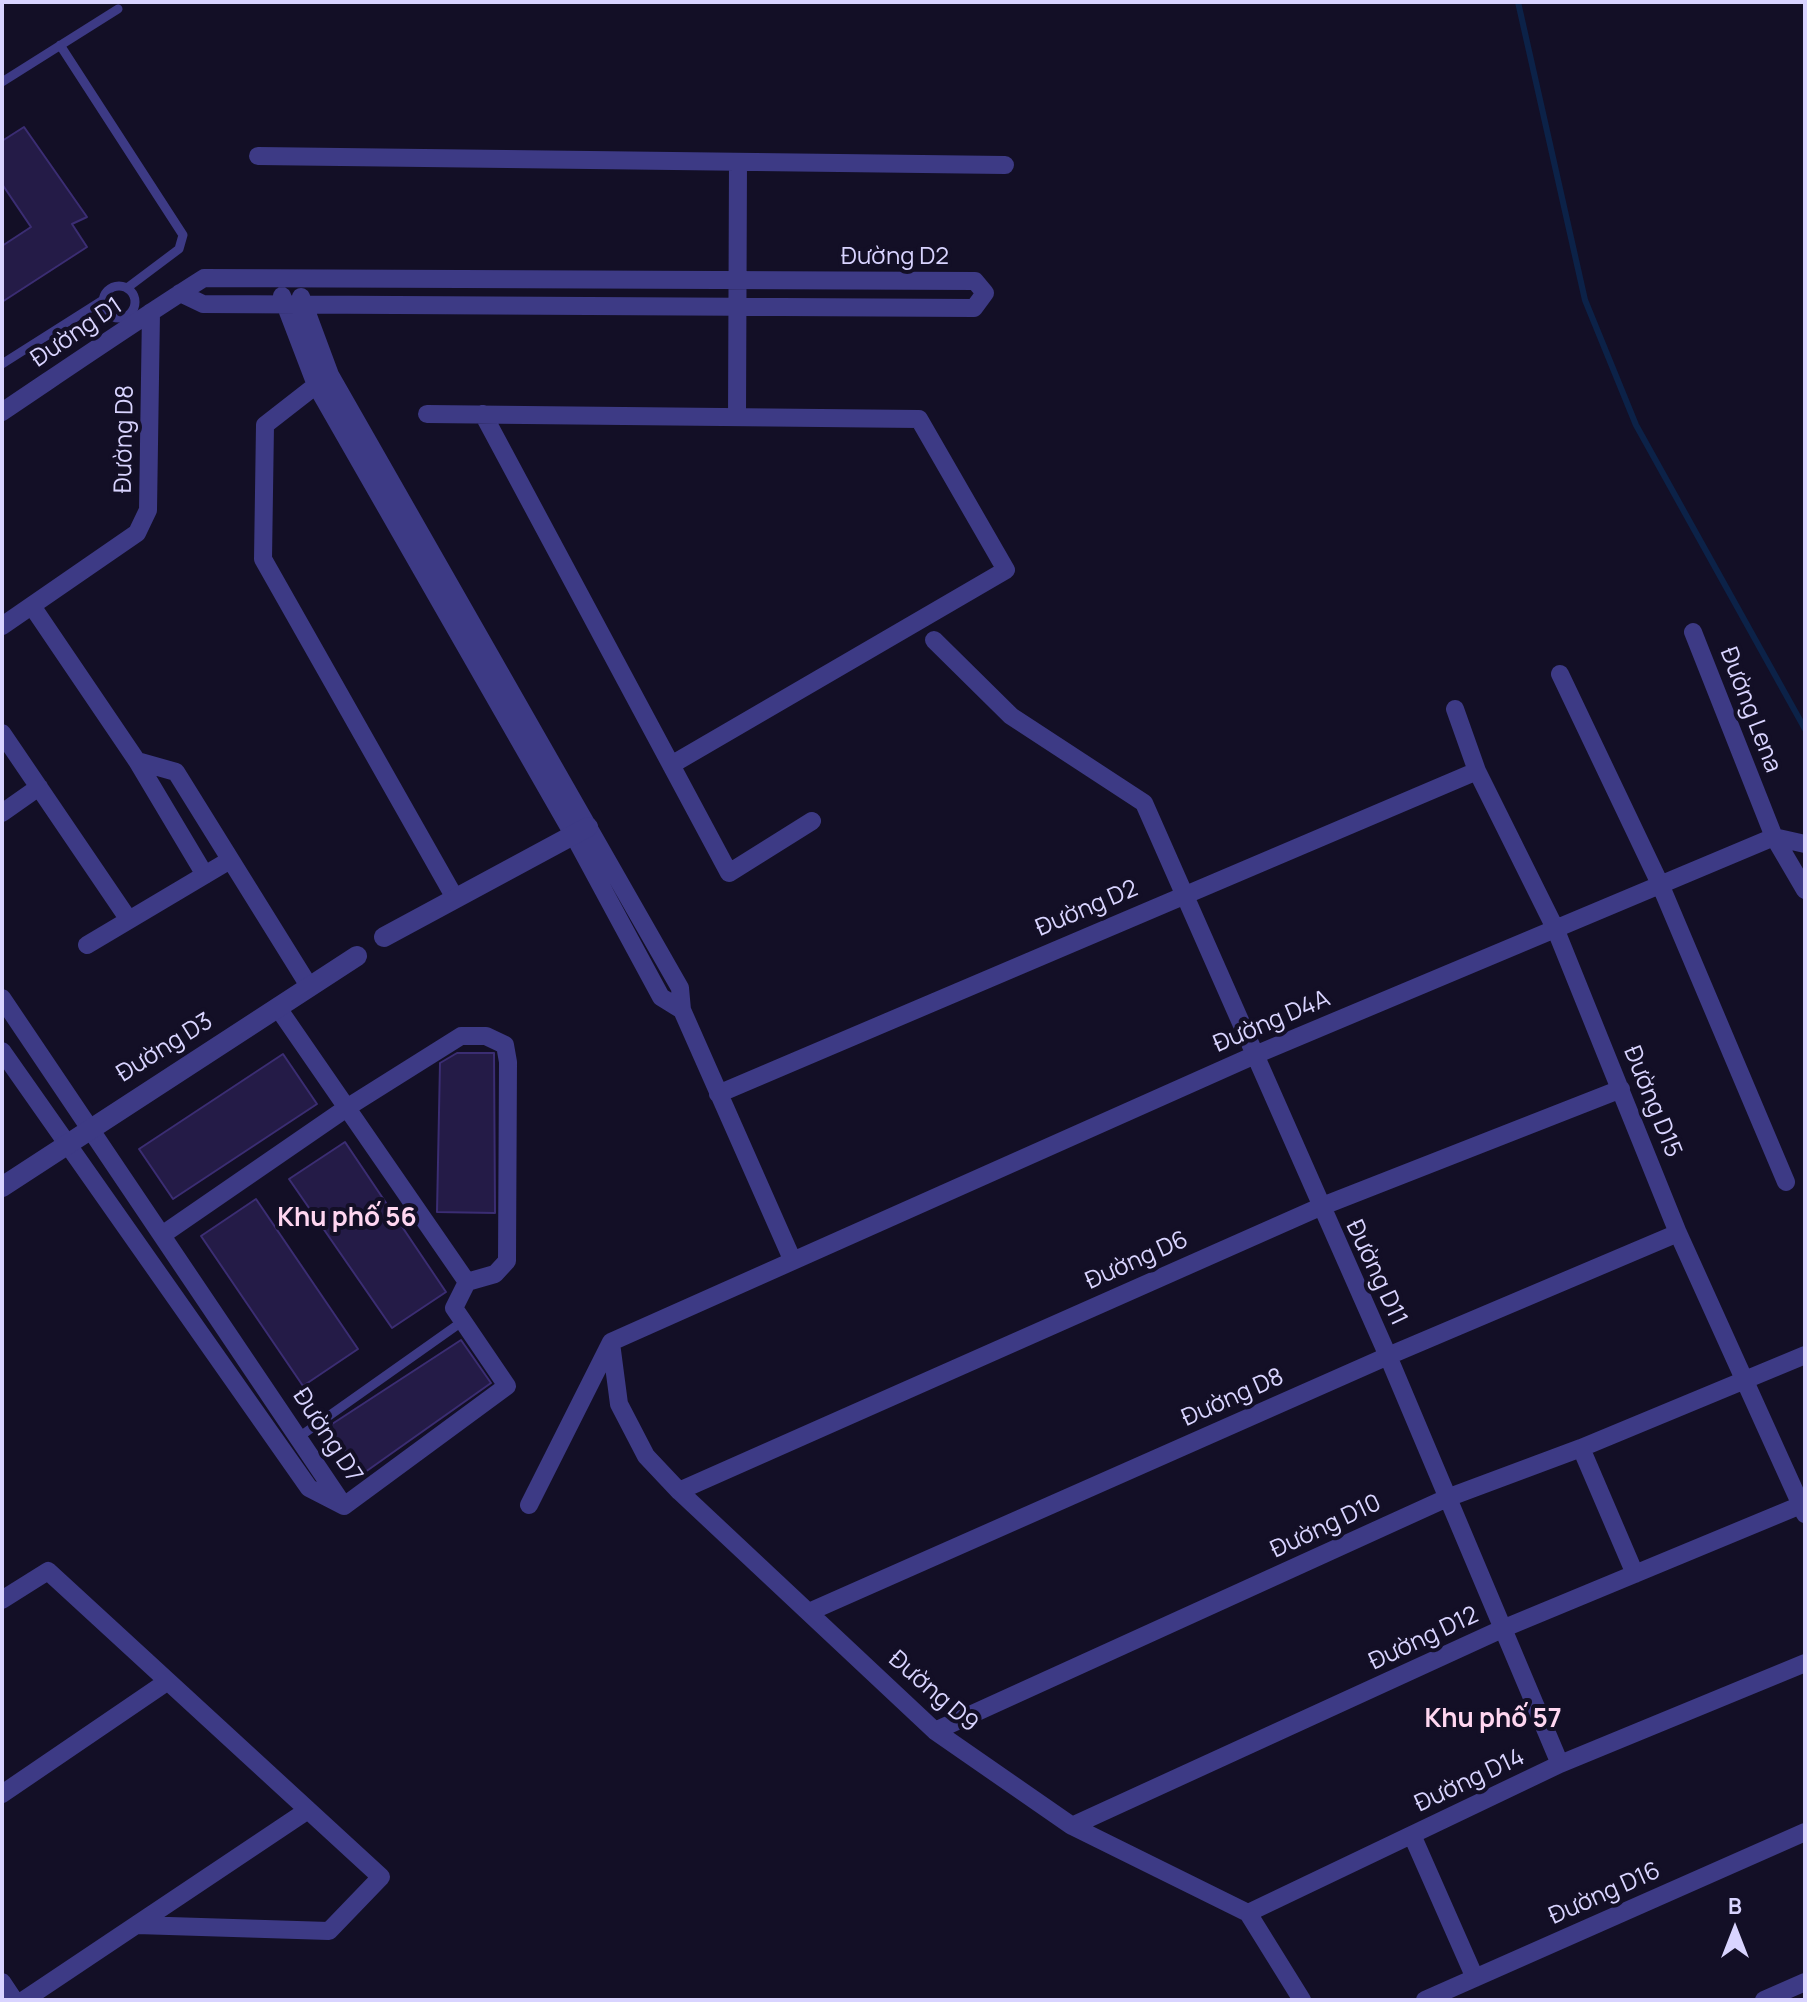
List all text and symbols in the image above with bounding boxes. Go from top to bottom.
street label: Đường D2 [841,243,949,271]
street label: Đường D1 [26,292,128,374]
street label: Đường D8 [110,385,140,493]
street label: Đường Lena [1713,643,1787,777]
street label: Đường D2 [1032,875,1142,943]
street label: Đường D4A [1210,985,1334,1059]
street label: Đường D3 [112,1007,218,1089]
street label: Đường D15 [1617,1042,1687,1162]
district label: Khu phố 56 [277,1203,417,1235]
street label: Đường D11 [1339,1216,1413,1330]
street label: Đường D6 [1081,1226,1193,1296]
street label: Đường D8 [1178,1363,1288,1433]
street label: Đường D7 [286,1384,368,1488]
street label: Đường D10 [1266,1489,1386,1565]
street label: Đường D12 [1365,1601,1483,1677]
street label: Đường D9 [882,1645,984,1739]
district label: Khu phố 57 [1424,1704,1562,1736]
street label: Đường D14 [1411,1743,1529,1819]
street label: Đường D16 [1545,1857,1665,1931]
north arrow [1695,1890,1775,1970]
text: B [1728,1891,1742,1921]

